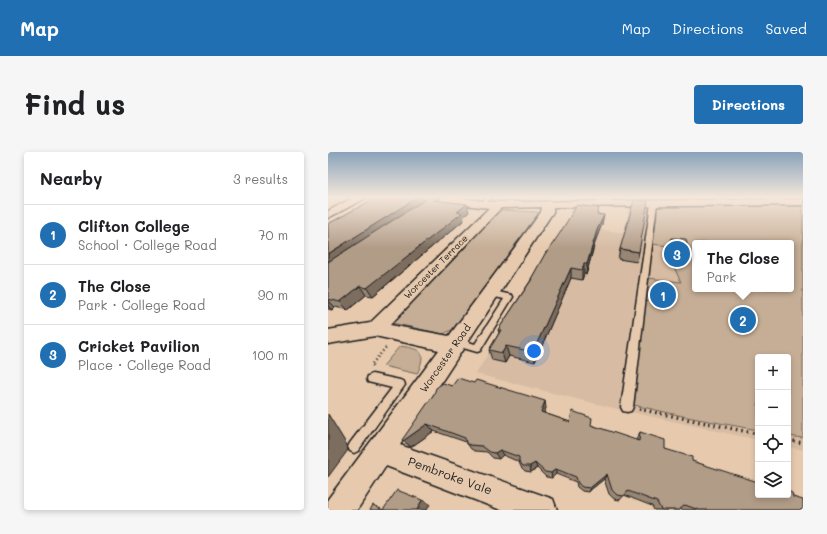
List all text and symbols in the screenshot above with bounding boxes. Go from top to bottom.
text: Map [20,16,59,41]
text: Map [622,19,650,38]
text: Directions [672,19,743,38]
text: Saved [765,19,807,38]
button: Directions [694,85,803,124]
text: Find us [24,86,125,122]
text: Nearby [40,167,102,189]
text: 3 results [233,170,288,187]
text: Clifton College [78,216,190,236]
text: 1 [50,226,56,243]
text: 70 m [258,226,288,243]
street label: Worcester Terrace [401,232,470,301]
text: School · College Road [78,236,217,253]
pin: 3 [664,239,690,269]
popup [692,240,794,292]
text: The Close [707,248,779,268]
text: Park [707,268,736,285]
text: The Close [78,276,151,296]
pin: 1 [650,280,676,310]
text: 2 [49,286,57,303]
text: 90 m [258,286,288,303]
text: Park · College Road [78,296,205,313]
pin: 2 [730,305,756,335]
street label: Worcester Road [416,321,474,395]
text: Cricket Pavilion [78,336,200,356]
your location [524,341,544,361]
text: 3 [49,346,57,363]
text: 100 m [252,346,288,363]
map controls [755,354,791,498]
button: + [755,354,791,390]
text: Place · College Road [78,356,211,373]
button: − [755,390,791,426]
button: locate [755,426,791,462]
street label: Pembroke Vale [406,452,495,498]
button: layers [755,462,791,498]

